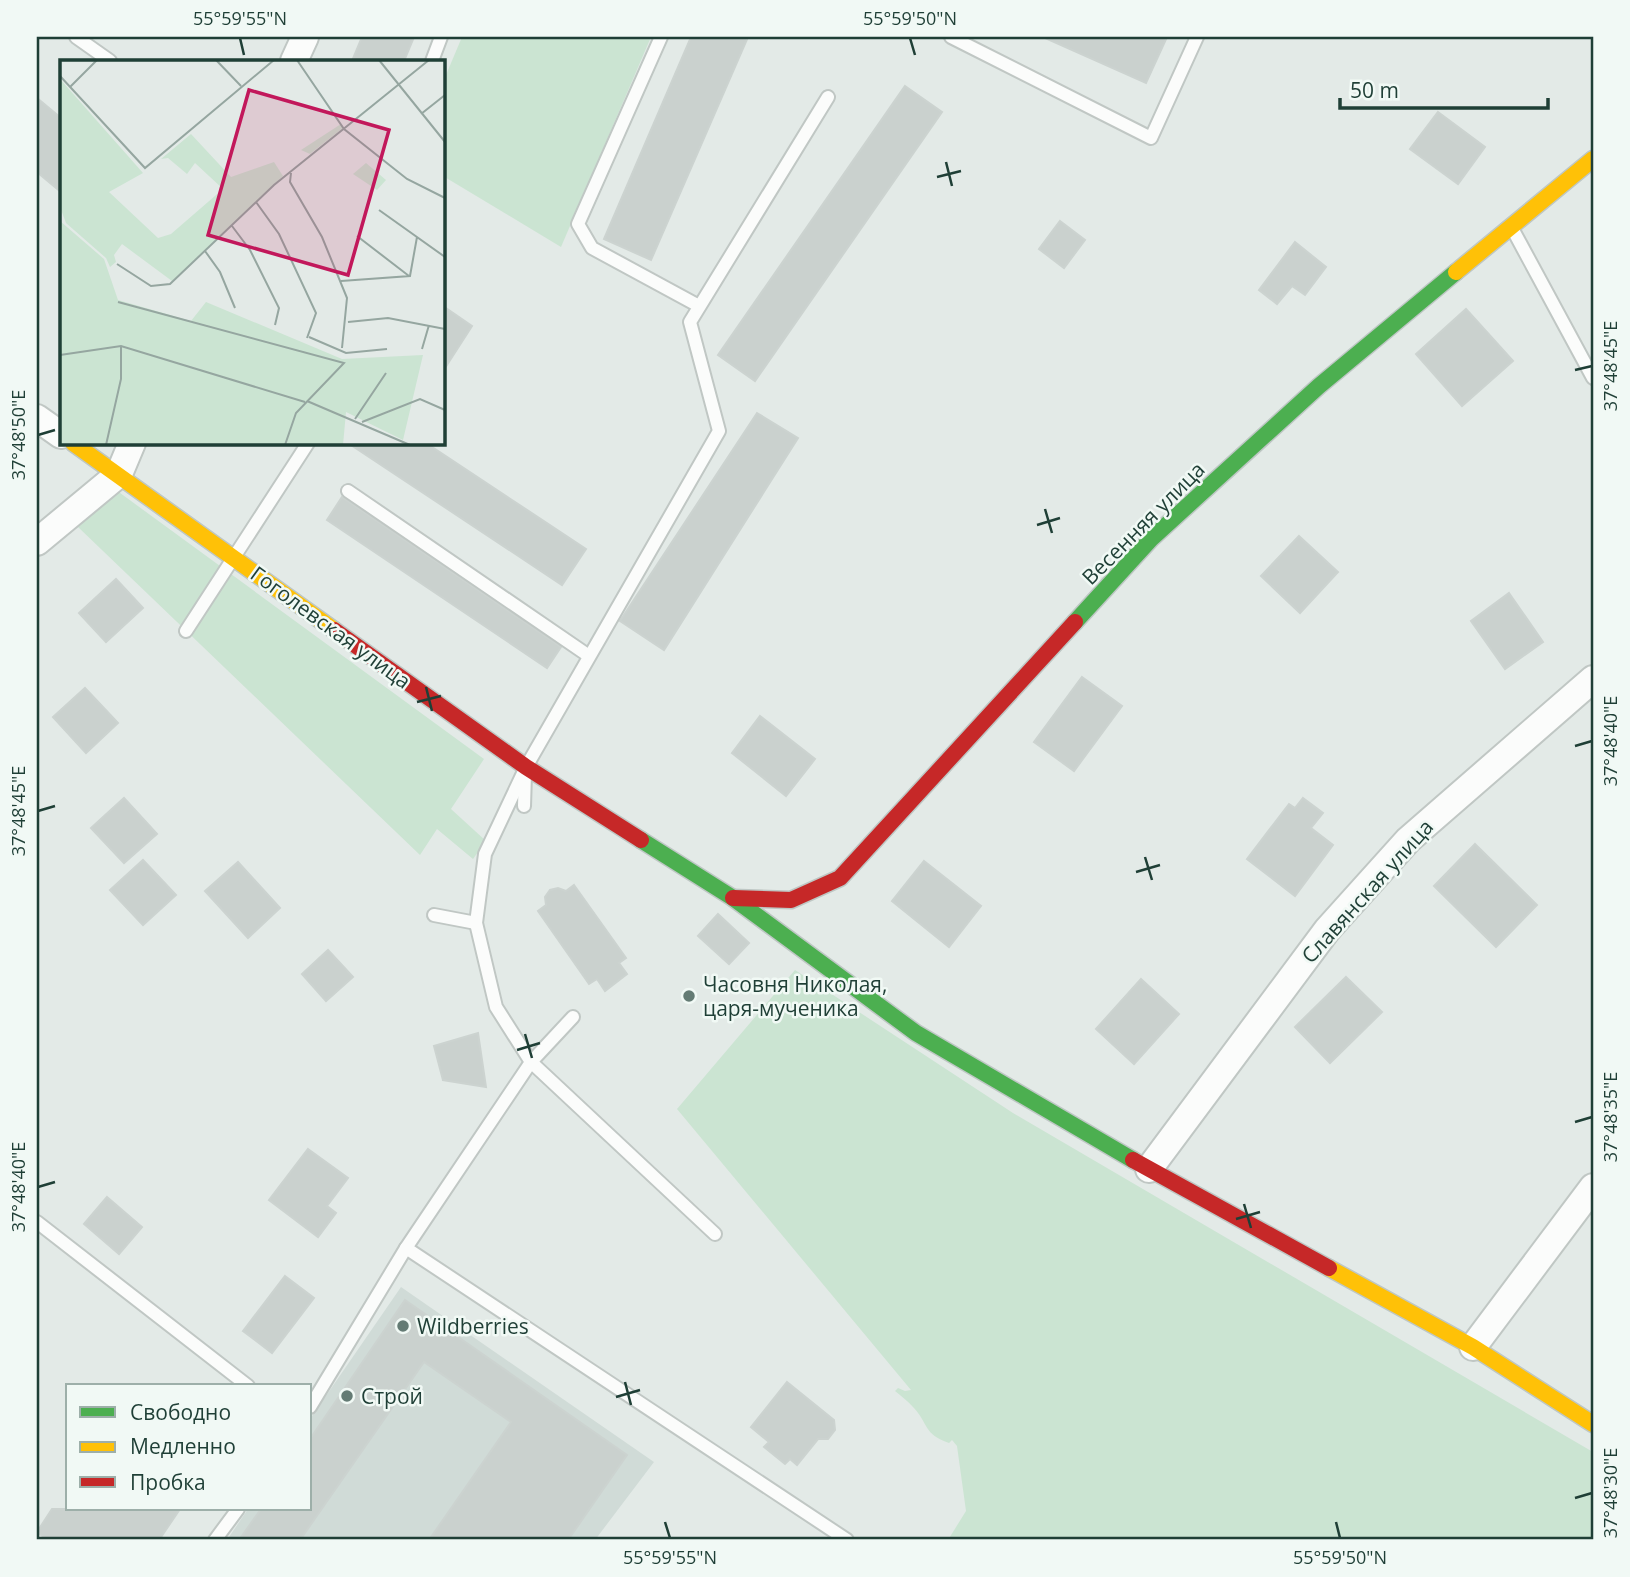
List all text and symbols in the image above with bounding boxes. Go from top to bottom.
text: 55°59'55"N [193,6,287,30]
text: 55°59'50"N [863,6,957,30]
inset map [60,60,444,444]
scale bar [1340,66,1548,110]
text: 50 m [1350,76,1399,104]
text: 37°48'45"E [1598,321,1622,411]
text: 37°48'50"E [6,390,30,480]
street label: Весенняя улица [1075,455,1211,591]
street label: Гоголевская улица [245,559,417,695]
text: 37°48'40"E [1598,696,1622,786]
text: 37°48'45"E [6,766,30,856]
street label: Славянская улица [1295,813,1439,969]
place label: Часовня Николая, царя-мученика [703,970,887,1022]
marker: Часовня Николая, царя-мученика [681,988,697,1004]
text: 37°48'35"E [1598,1072,1622,1162]
text: 37°48'40"E [6,1142,30,1232]
place label: Wildberries [417,1312,529,1340]
marker: Wildberries [395,1318,411,1334]
place label: Строй [361,1382,423,1410]
legend [66,1384,312,1510]
marker: Строй [339,1388,355,1404]
text: Свободно [130,1398,231,1426]
text: Медленно [130,1432,236,1460]
text: 37°48'30"E [1598,1448,1622,1538]
text: Пробка [130,1468,206,1496]
text: 55°59'55"N [623,1545,717,1569]
text: 55°59'50"N [1293,1545,1387,1569]

